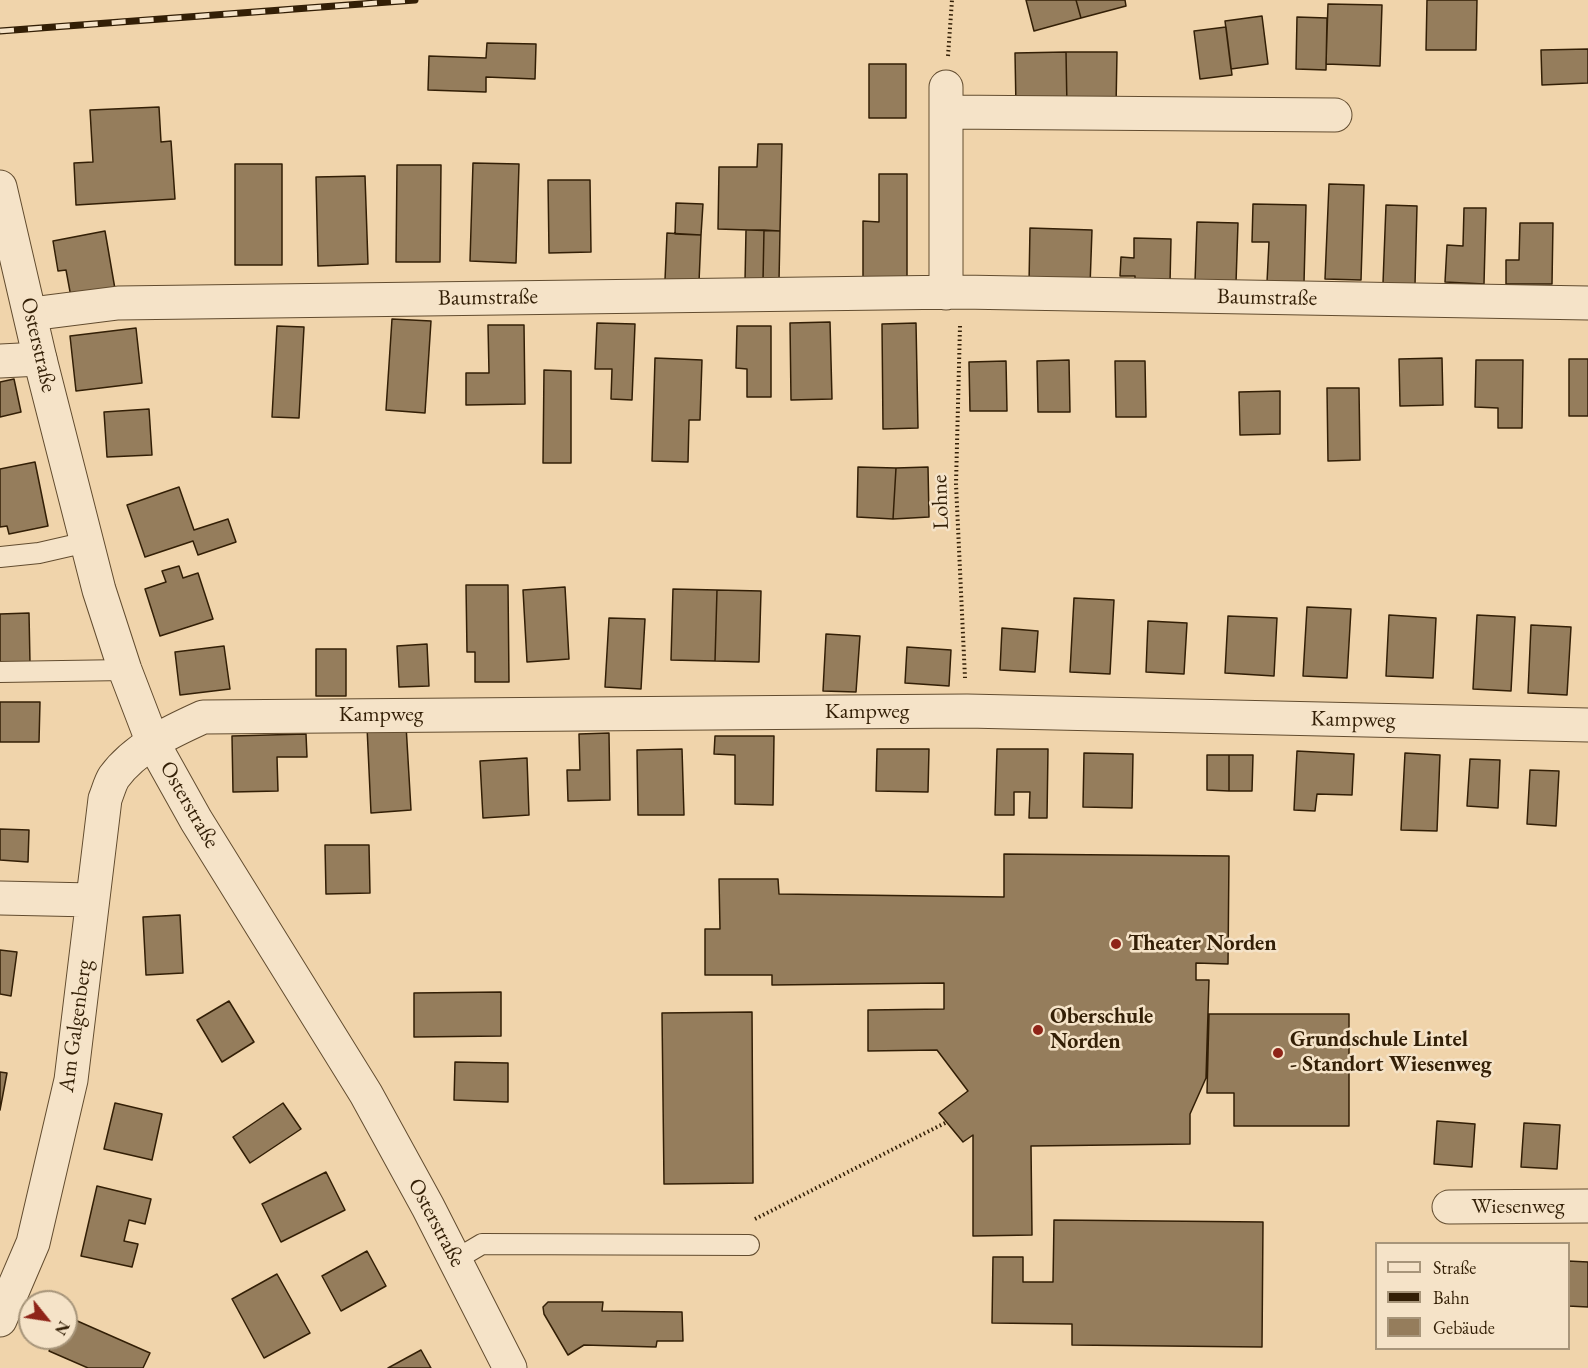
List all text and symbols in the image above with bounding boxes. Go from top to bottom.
street label: Baumstraße [438,284,538,312]
street label: Baumstraße [1217,284,1317,312]
street label: Osterstraße [14,295,62,395]
street label: Lohne [927,474,955,530]
street label: Kampweg [825,699,909,725]
street label: Kampweg [339,702,423,728]
street label: Kampweg [1310,706,1396,734]
street label: Osterstraße [153,757,225,853]
place label: Theater Norden [1128,931,1277,957]
marker: Theater Norden [1109,937,1123,951]
street label: Am Galgenberg [54,958,98,1094]
place label: Oberschule Norden [1050,1004,1153,1056]
marker: Oberschule Norden [1031,1023,1045,1037]
place label: Grundschule Lintel - Standort Wiesenweg [1290,1027,1492,1078]
marker: Grundschule Lintel - Standort Wiesenweg [1271,1046,1285,1060]
street label: Osterstraße [402,1174,470,1272]
street label: Wiesenweg [1471,1194,1565,1220]
legend [1375,1242,1570,1350]
text: Straße [1433,1256,1476,1279]
text: Bahn [1433,1286,1470,1309]
north arrow [18,1290,78,1350]
text: Gebäude [1433,1316,1495,1339]
text: N [50,1317,75,1339]

